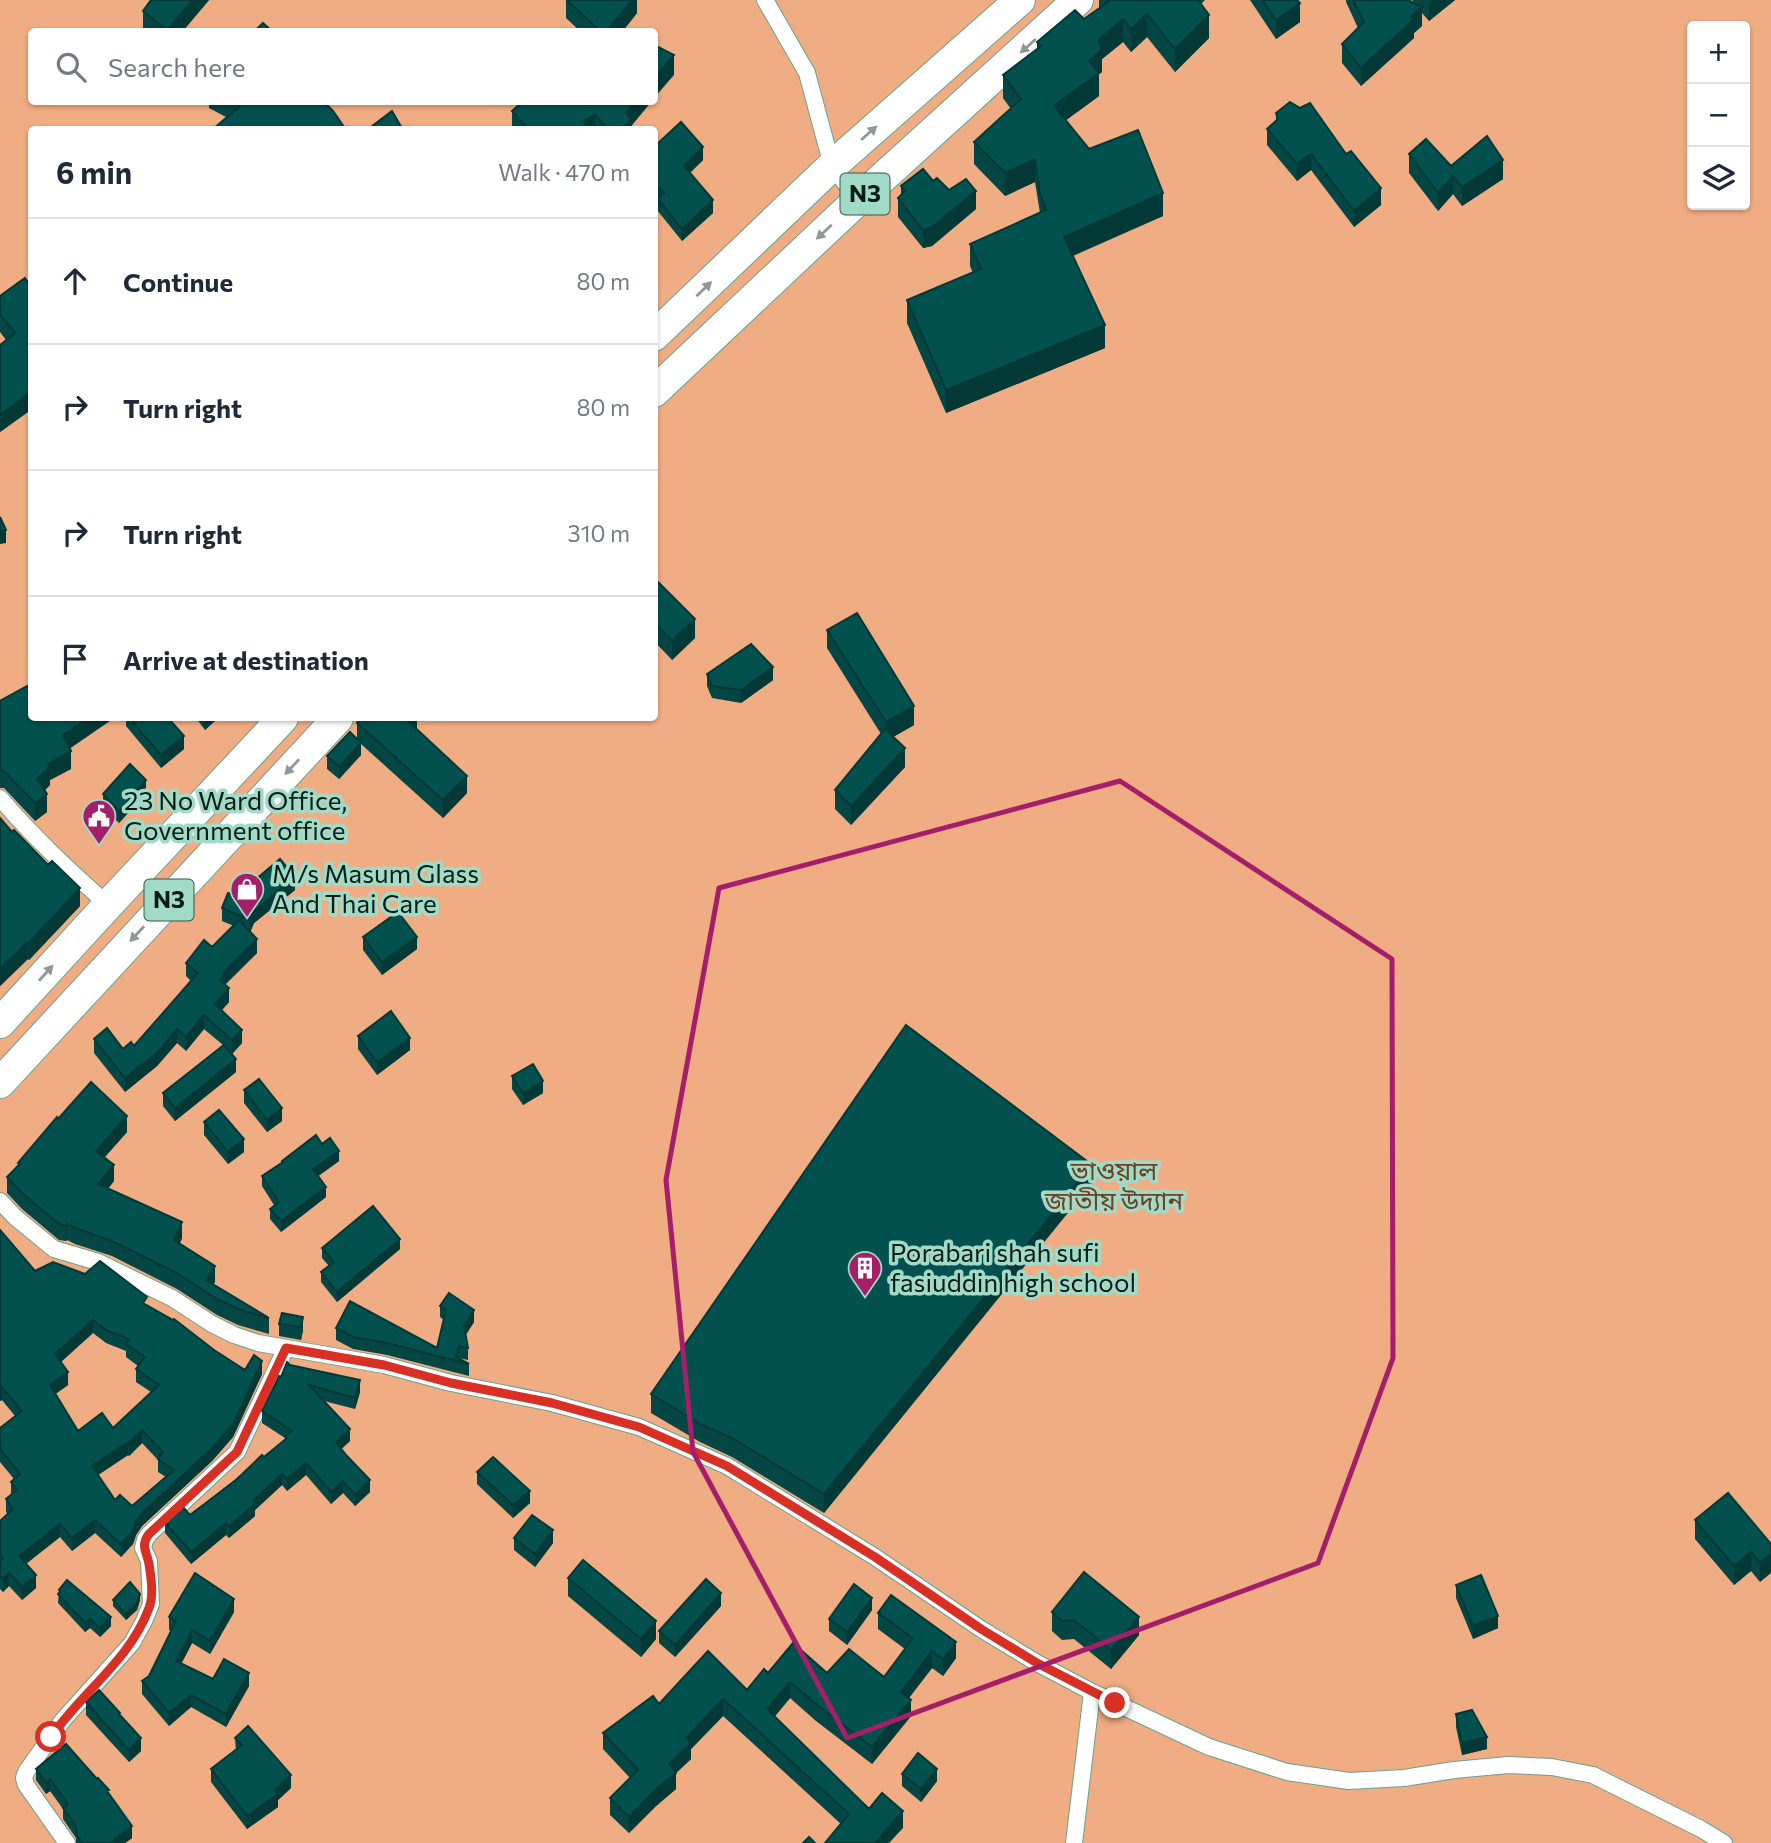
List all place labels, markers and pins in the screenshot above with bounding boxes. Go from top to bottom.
place label: 23 No Ward Office, Government office [124,784,347,845]
public building icon: 23 No Ward Office, Government office [80,797,118,846]
place label: M/s Masum Glass And Thai Care [272,857,479,918]
shop icon: M/s Masum Glass And Thai Care [228,870,266,919]
place label: Porabari shah sufi fasiuddin high school [890,1236,1136,1297]
building icon: Porabari shah sufi fasiuddin high school [846,1249,884,1298]

